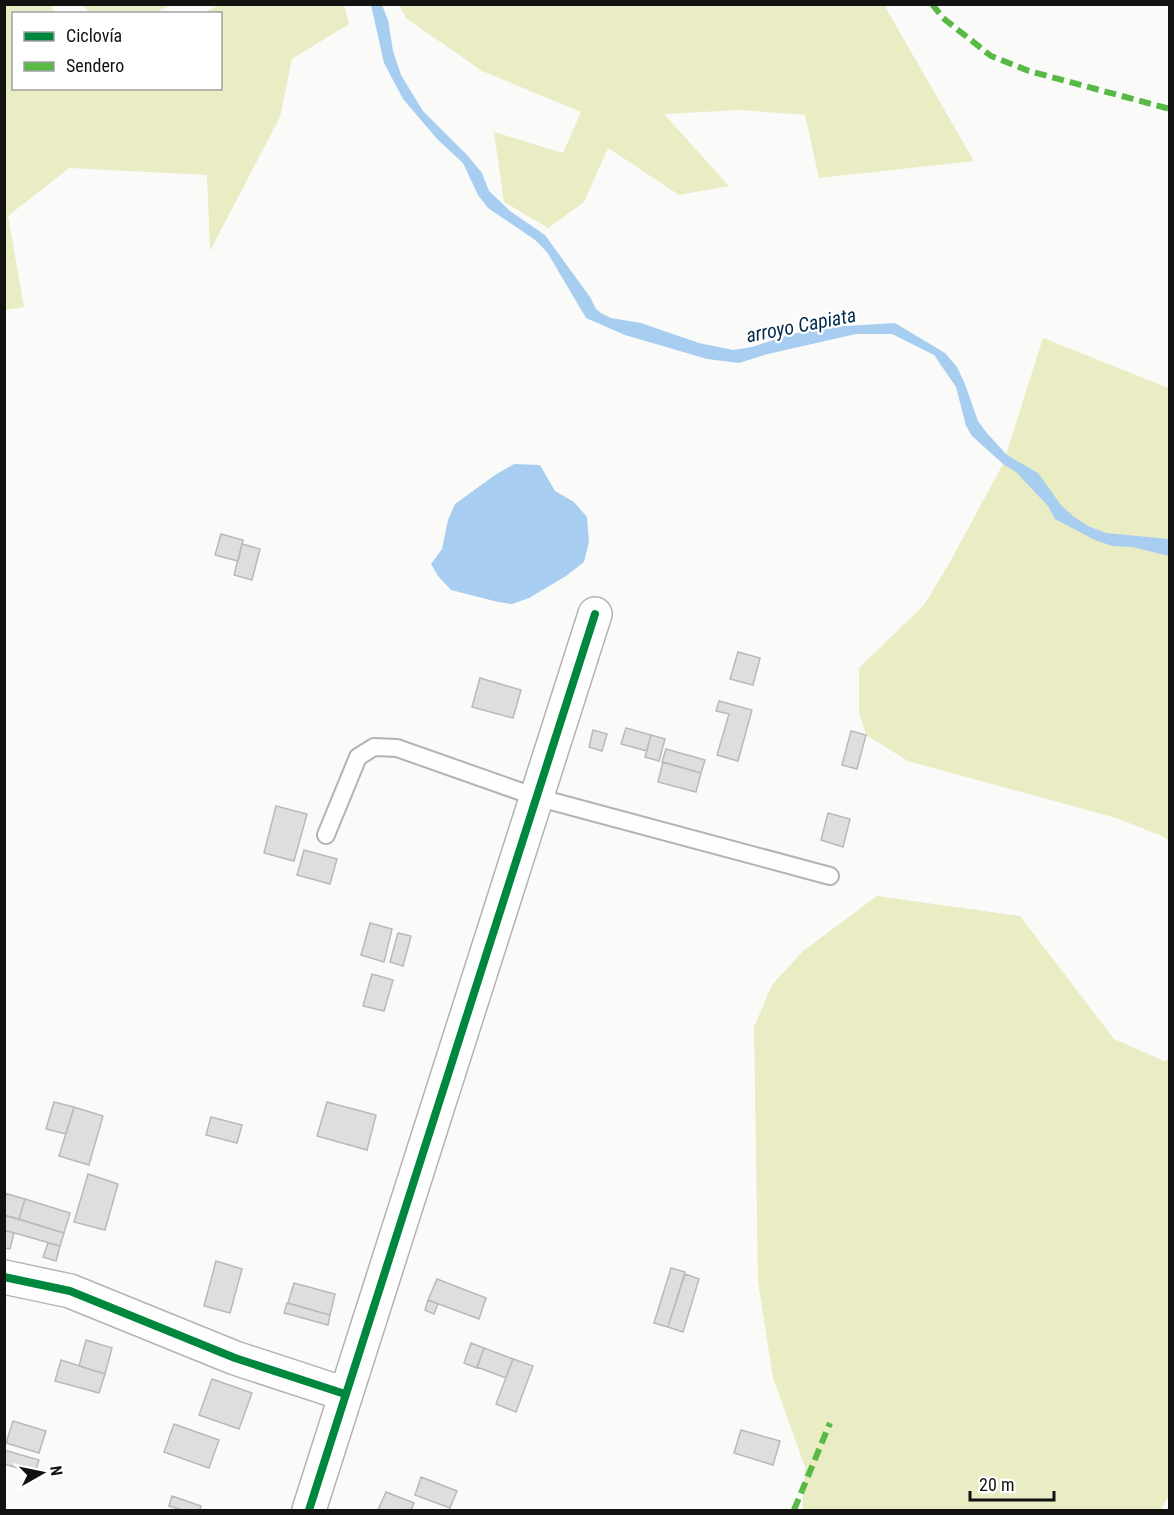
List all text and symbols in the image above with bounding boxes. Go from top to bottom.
legend [12,12,222,90]
text: Ciclovía [66,25,122,46]
text: Sendero [66,55,124,76]
water label: arroyo Capiata [744,303,858,347]
north arrow [12,1443,72,1503]
text: N [46,1464,66,1477]
scale bar [970,1464,1054,1502]
text: 20 m [979,1474,1014,1495]

